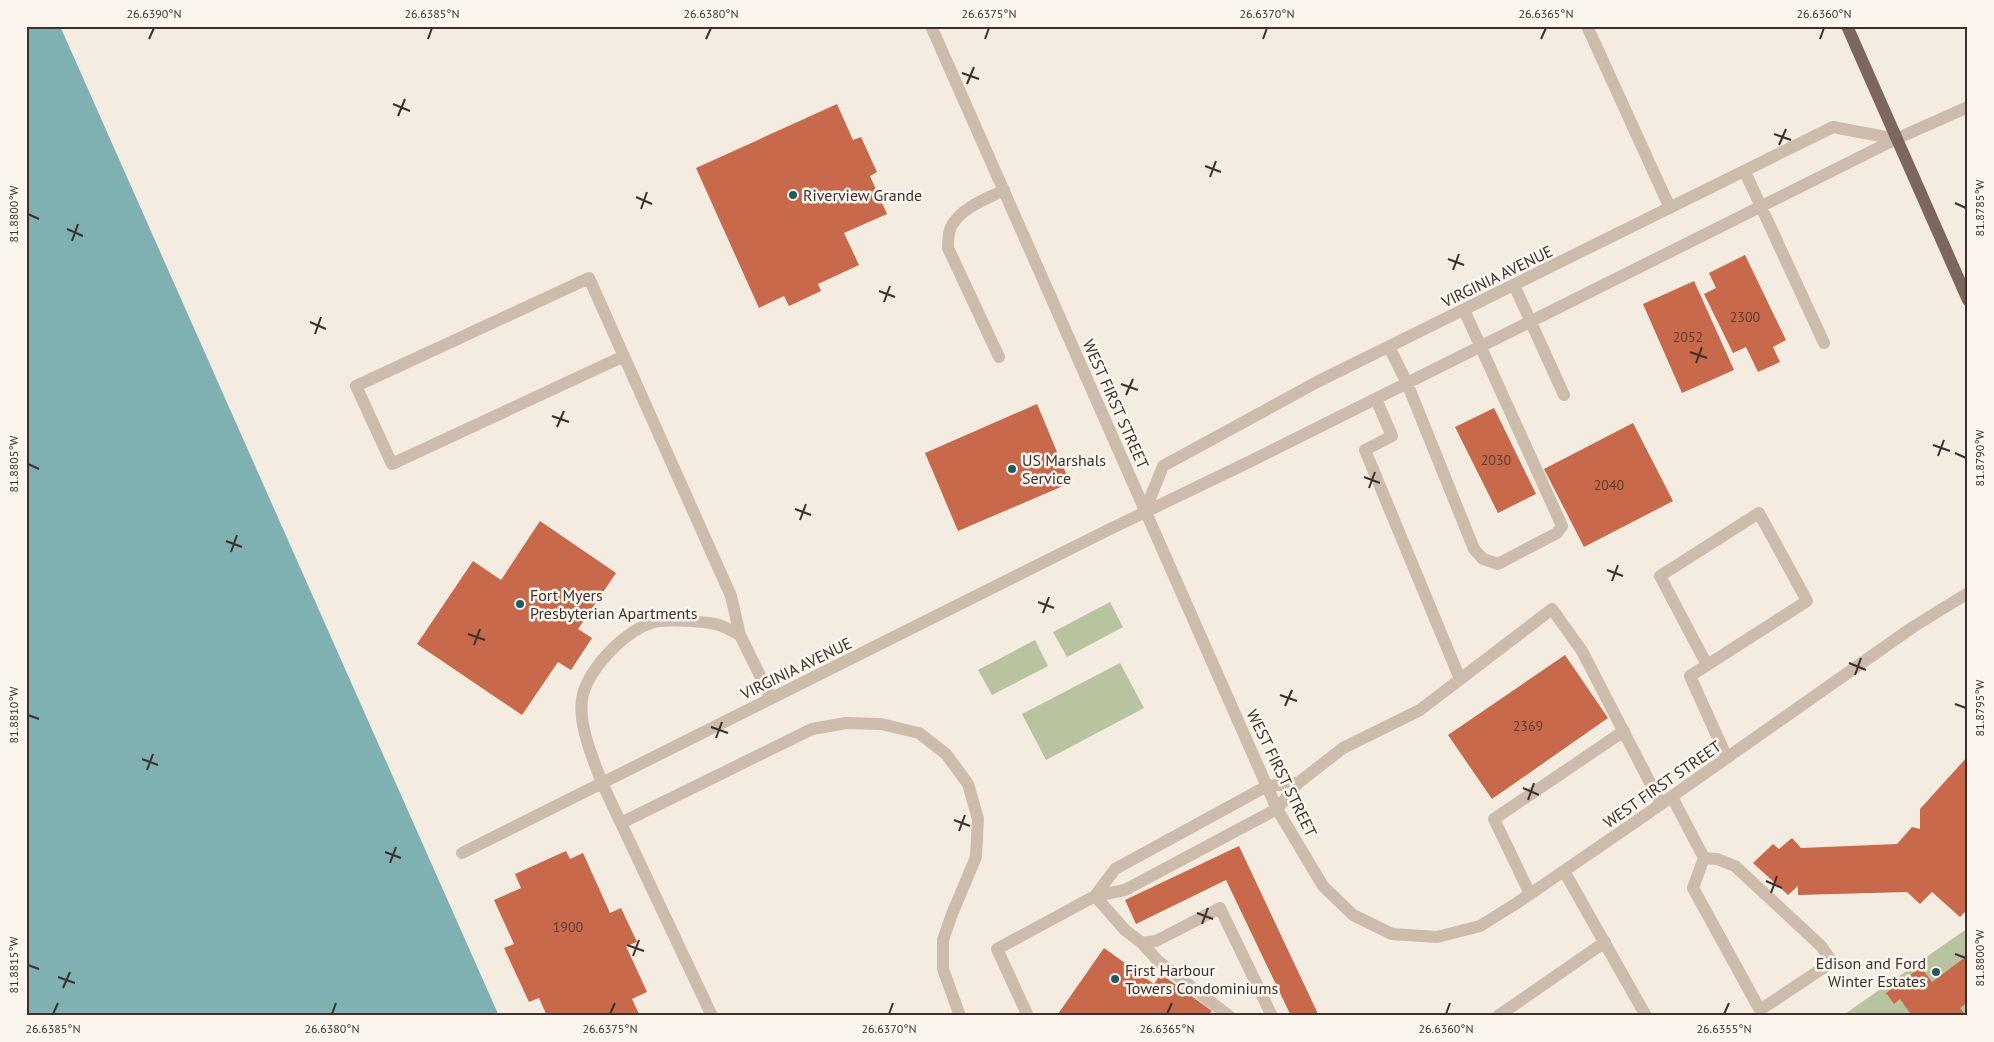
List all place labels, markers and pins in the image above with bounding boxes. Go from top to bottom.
place label: Riverview Grande [803,185,922,205]
marker: Riverview Grande [787,189,799,201]
place label: US Marshals Service [1022,450,1106,488]
marker: US Marshals Service [1006,463,1018,475]
place label: Fort Myers Presbyterian Apartments [530,585,698,623]
marker: Fort Myers Presbyterian Apartments [514,598,526,610]
place label: Edison and Ford Winter Estates [1816,953,1926,991]
place label: First Harbour Towers Condominiums [1125,960,1278,998]
marker: Edison and Ford Winter Estates [1930,966,1942,978]
marker: First Harbour Towers Condominiums [1109,973,1121,985]

